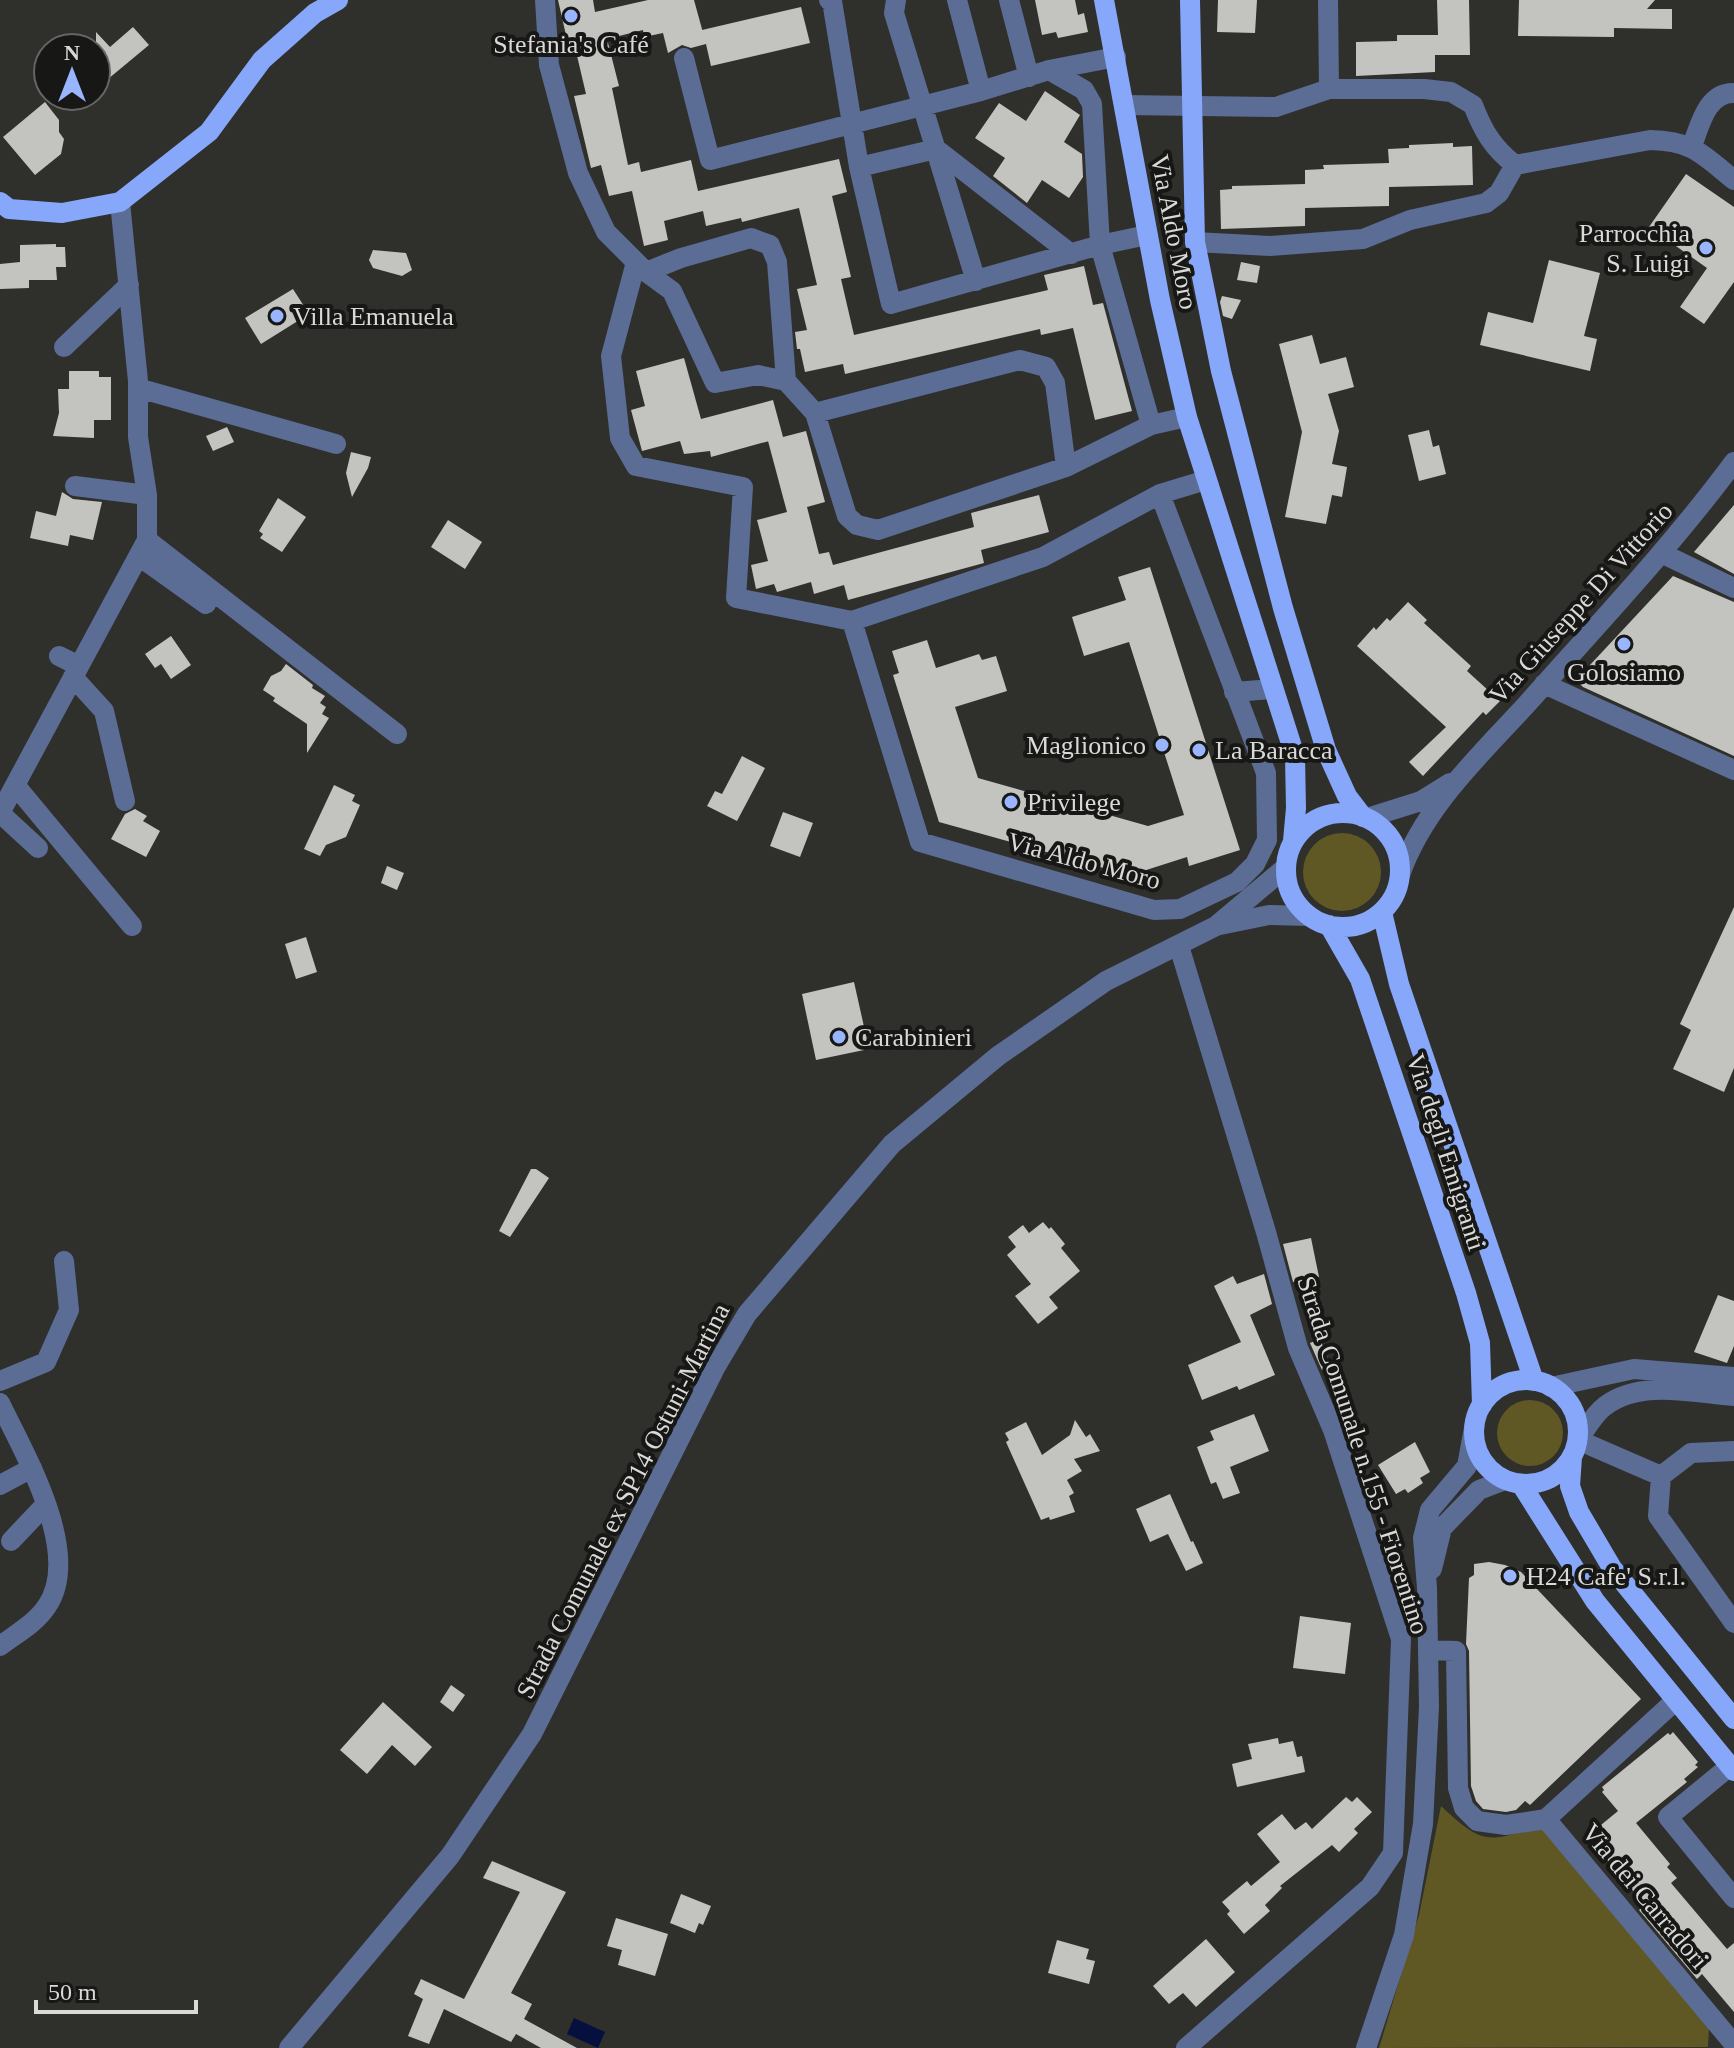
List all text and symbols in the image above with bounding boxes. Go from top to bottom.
marker: Stefania's Café [562,7,580,25]
place label: Stefania's Café [493,30,649,59]
north arrow [32,32,112,112]
text: N [64,40,80,65]
street label: Via Aldo Moro [1145,152,1203,312]
place label: Parrocchia S. Luigi [1579,219,1690,278]
marker: Parrocchia S. Luigi [1697,239,1715,257]
place label: Villa Emanuela [293,302,454,331]
marker: Villa Emanuela [268,307,286,325]
street label: Via Giuseppe Di Vittorio [1483,497,1679,709]
marker: Golosiamo [1615,635,1633,653]
place label: Golosiamo [1567,658,1681,687]
place label: Maglionico [1026,731,1146,760]
marker: Maglionico [1153,736,1171,754]
place label: La Baracca [1215,736,1333,765]
marker: La Baracca [1190,741,1208,759]
place label: Privilege [1027,788,1121,817]
marker: Privilege [1002,793,1020,811]
street label: Via Aldo Moro [1004,827,1164,895]
place label: Carabinieri [855,1023,972,1052]
marker: Carabinieri [830,1028,848,1046]
street label: Via degli Emigranti [1401,1050,1491,1254]
street label: Strada Comunale n.155 - Fiorentino [1291,1272,1435,1638]
street label: Strada Comunale ex SP14 Ostuni-Martina [510,1298,736,1703]
place label: H24 Cafe' S.r.l. [1526,1562,1686,1591]
marker: H24 Cafe' S.r.l. [1501,1567,1519,1585]
street label: Via dei Carradori [1576,1818,1714,1974]
scale bar [36,1964,196,2014]
text: 50 m [48,1979,97,2005]

